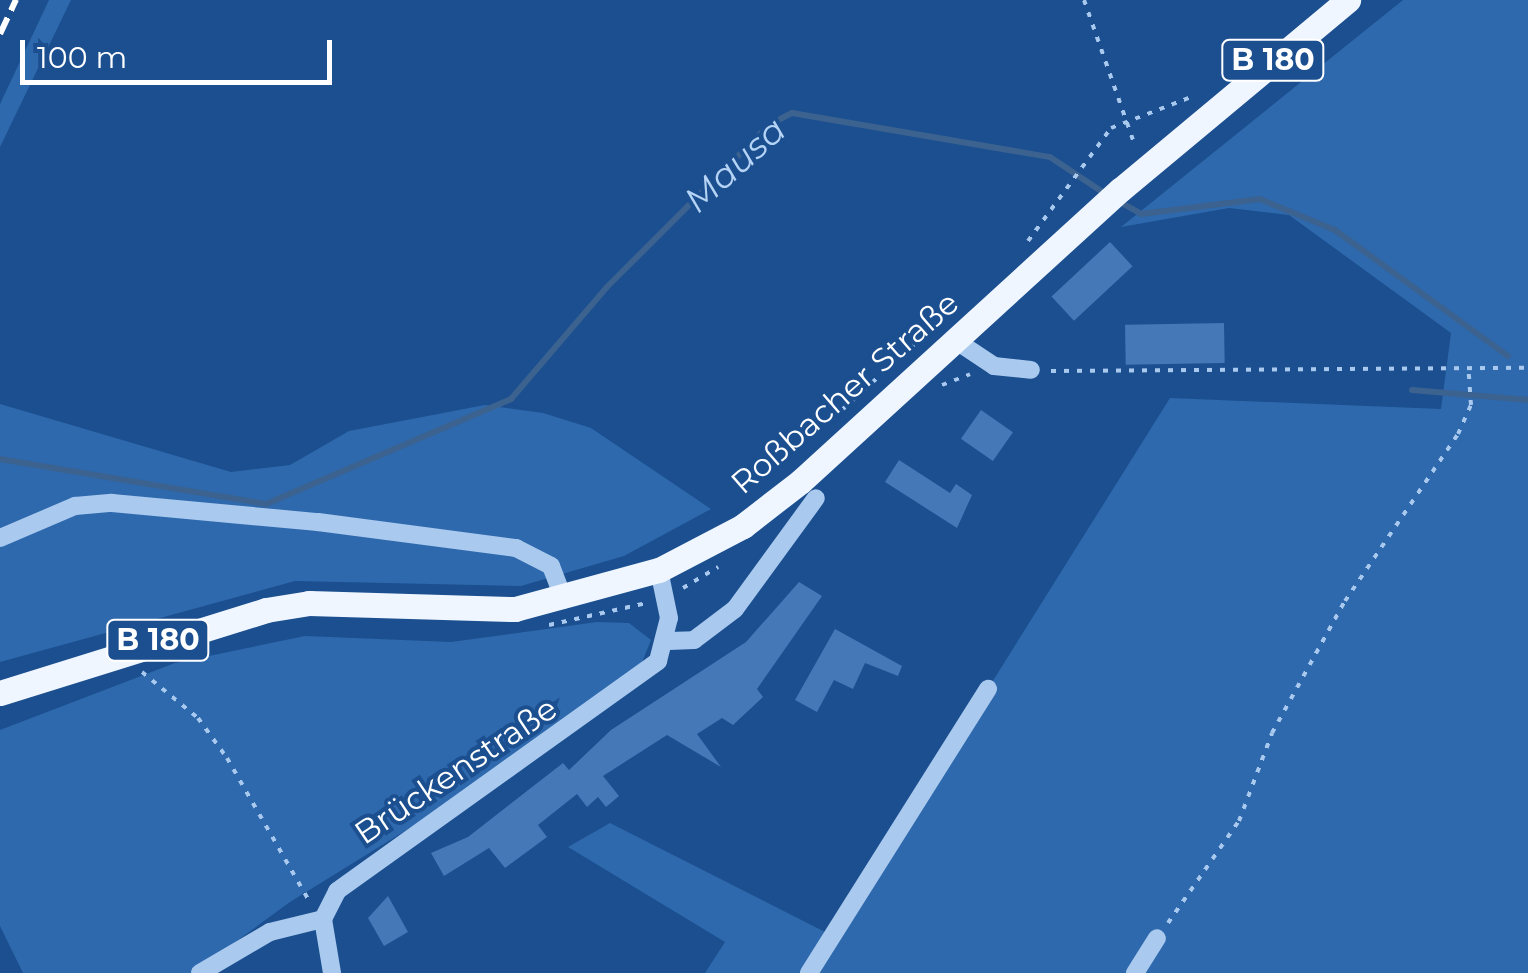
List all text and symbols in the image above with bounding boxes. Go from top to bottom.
scale bar [25,20,338,82]
road number: B 180 [1220,35,1326,85]
text: 100 m [37,39,127,76]
water label: Mausa [676,109,794,221]
street label: Roßbacher Straße [723,284,967,502]
road number: B 180 [106,615,210,665]
street label: Brückenstraße [348,689,564,853]

